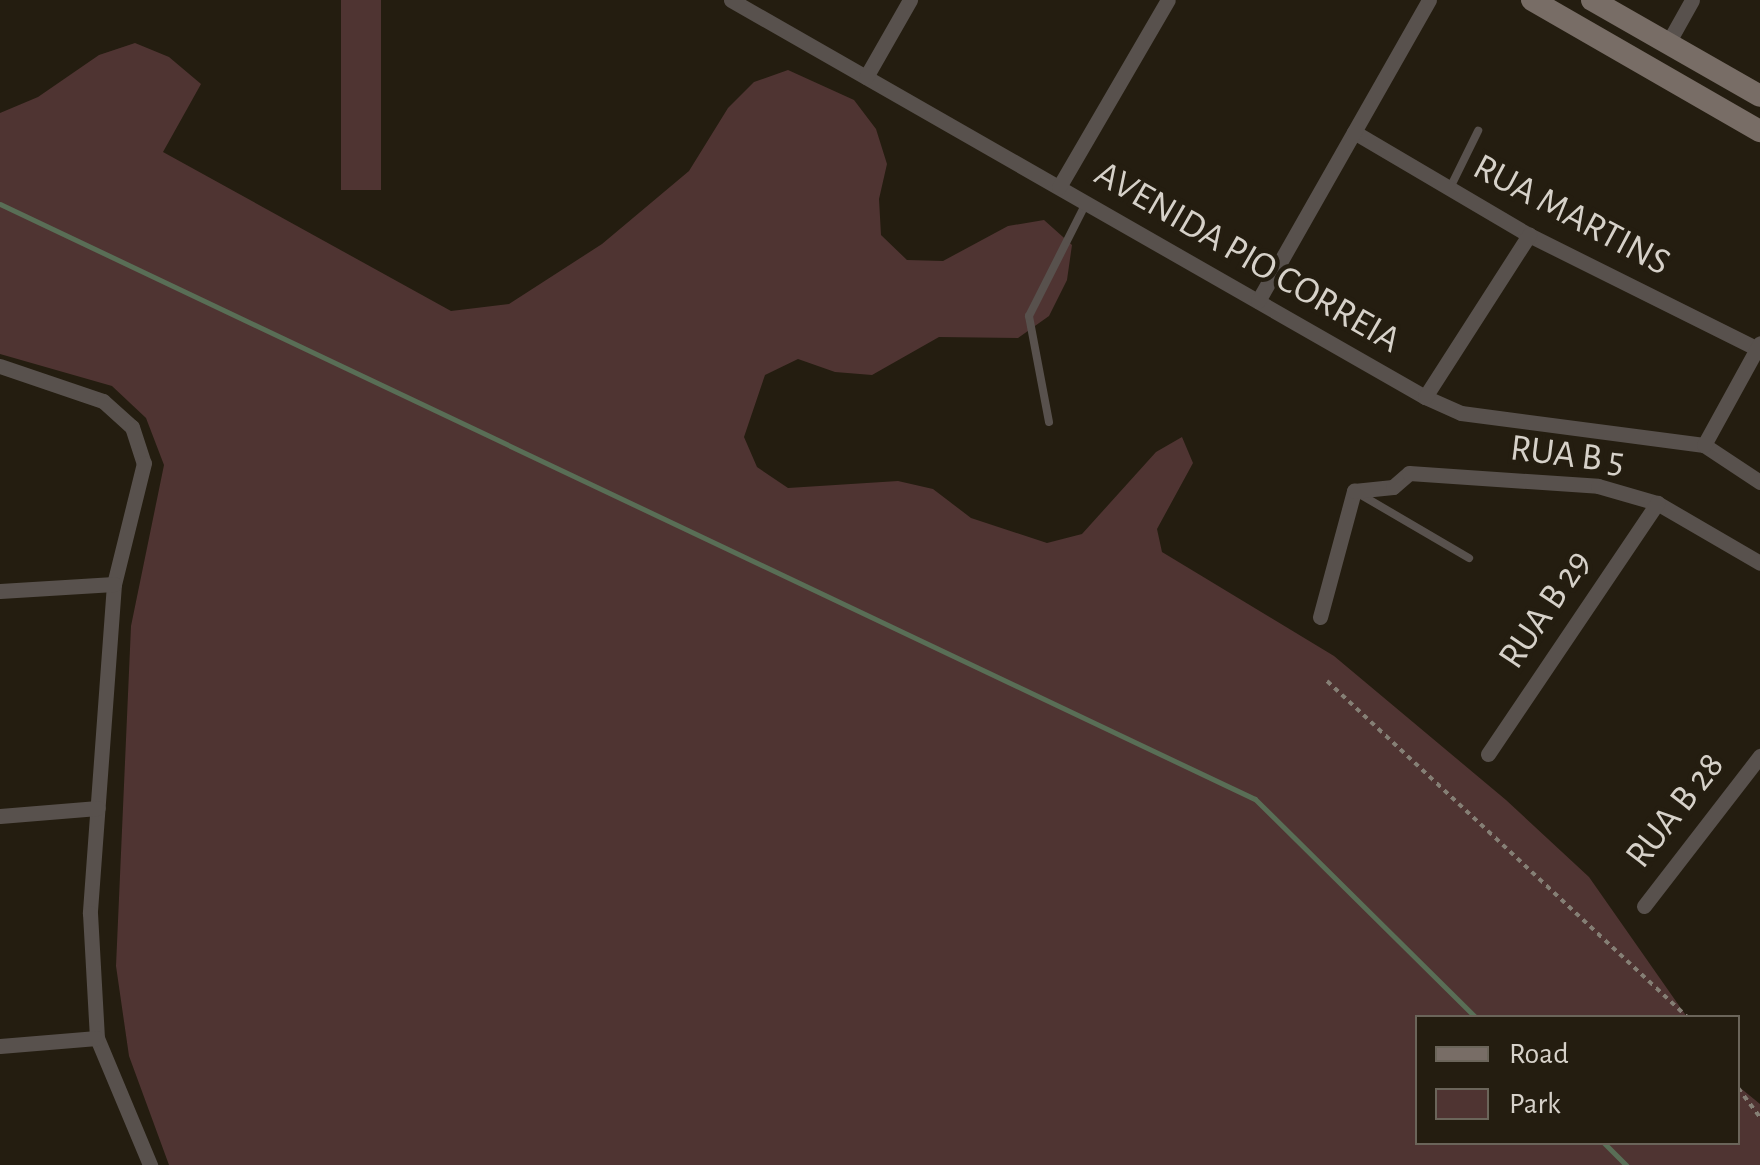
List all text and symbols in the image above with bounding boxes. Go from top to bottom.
street label: RUA MARTINS [1465,145,1677,287]
street label: AVENIDA PIO CORREIA [1086,152,1408,364]
street label: RUA B 5 [1508,426,1626,486]
street label: RUA B 29 [1490,542,1602,678]
street label: RUA B 28 [1617,744,1735,878]
legend [1415,1015,1740,1145]
text: Road [1509,1039,1569,1069]
text: Park [1509,1089,1561,1119]

